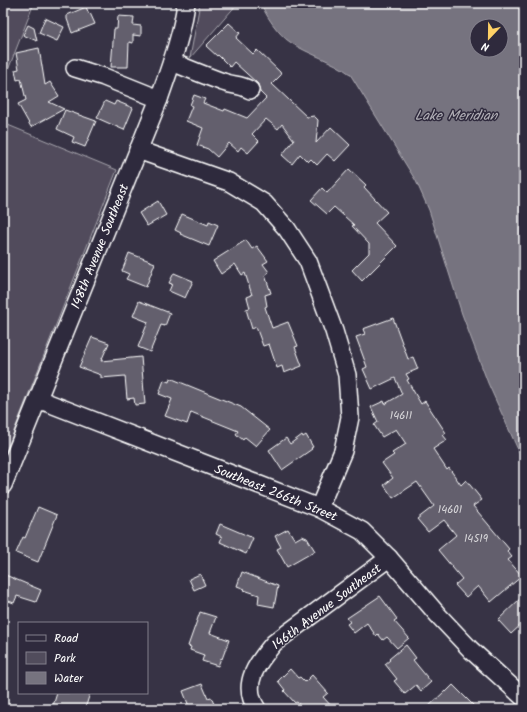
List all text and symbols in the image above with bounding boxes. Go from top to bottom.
north arrow [469,18,509,58]
text: N [479,37,492,56]
water label: Lake Meridian [415,105,499,127]
street label: 148th Avenue Southeast [66,180,135,312]
house number: 14611 [390,407,412,425]
street label: Southeast 266th Street [211,459,341,528]
house number: 14601 [438,501,462,519]
house number: 14519 [464,530,489,548]
street label: 146th Avenue Southeast [268,558,387,656]
legend [18,622,148,694]
text: Road [54,629,79,648]
text: Park [54,649,76,668]
text: Water [54,669,84,688]

